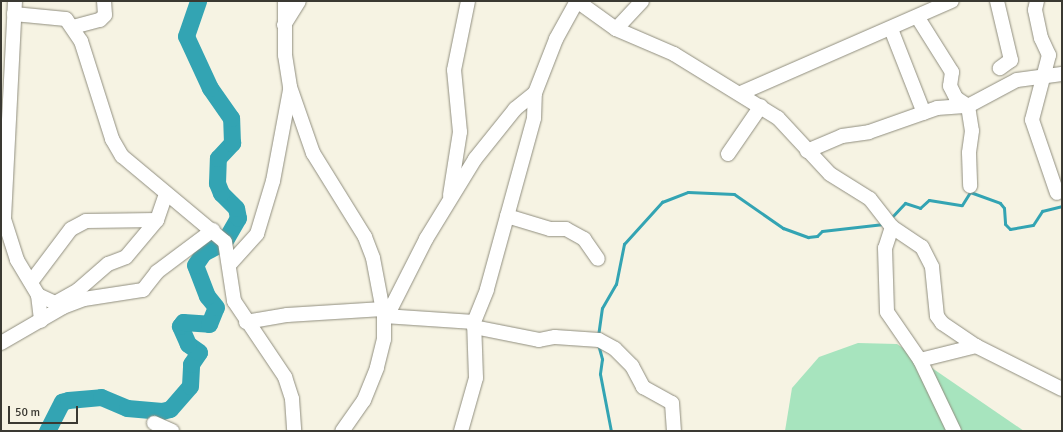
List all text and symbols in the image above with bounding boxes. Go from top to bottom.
scale bar [10,398,80,424]
text: 50 m [15,405,40,420]

